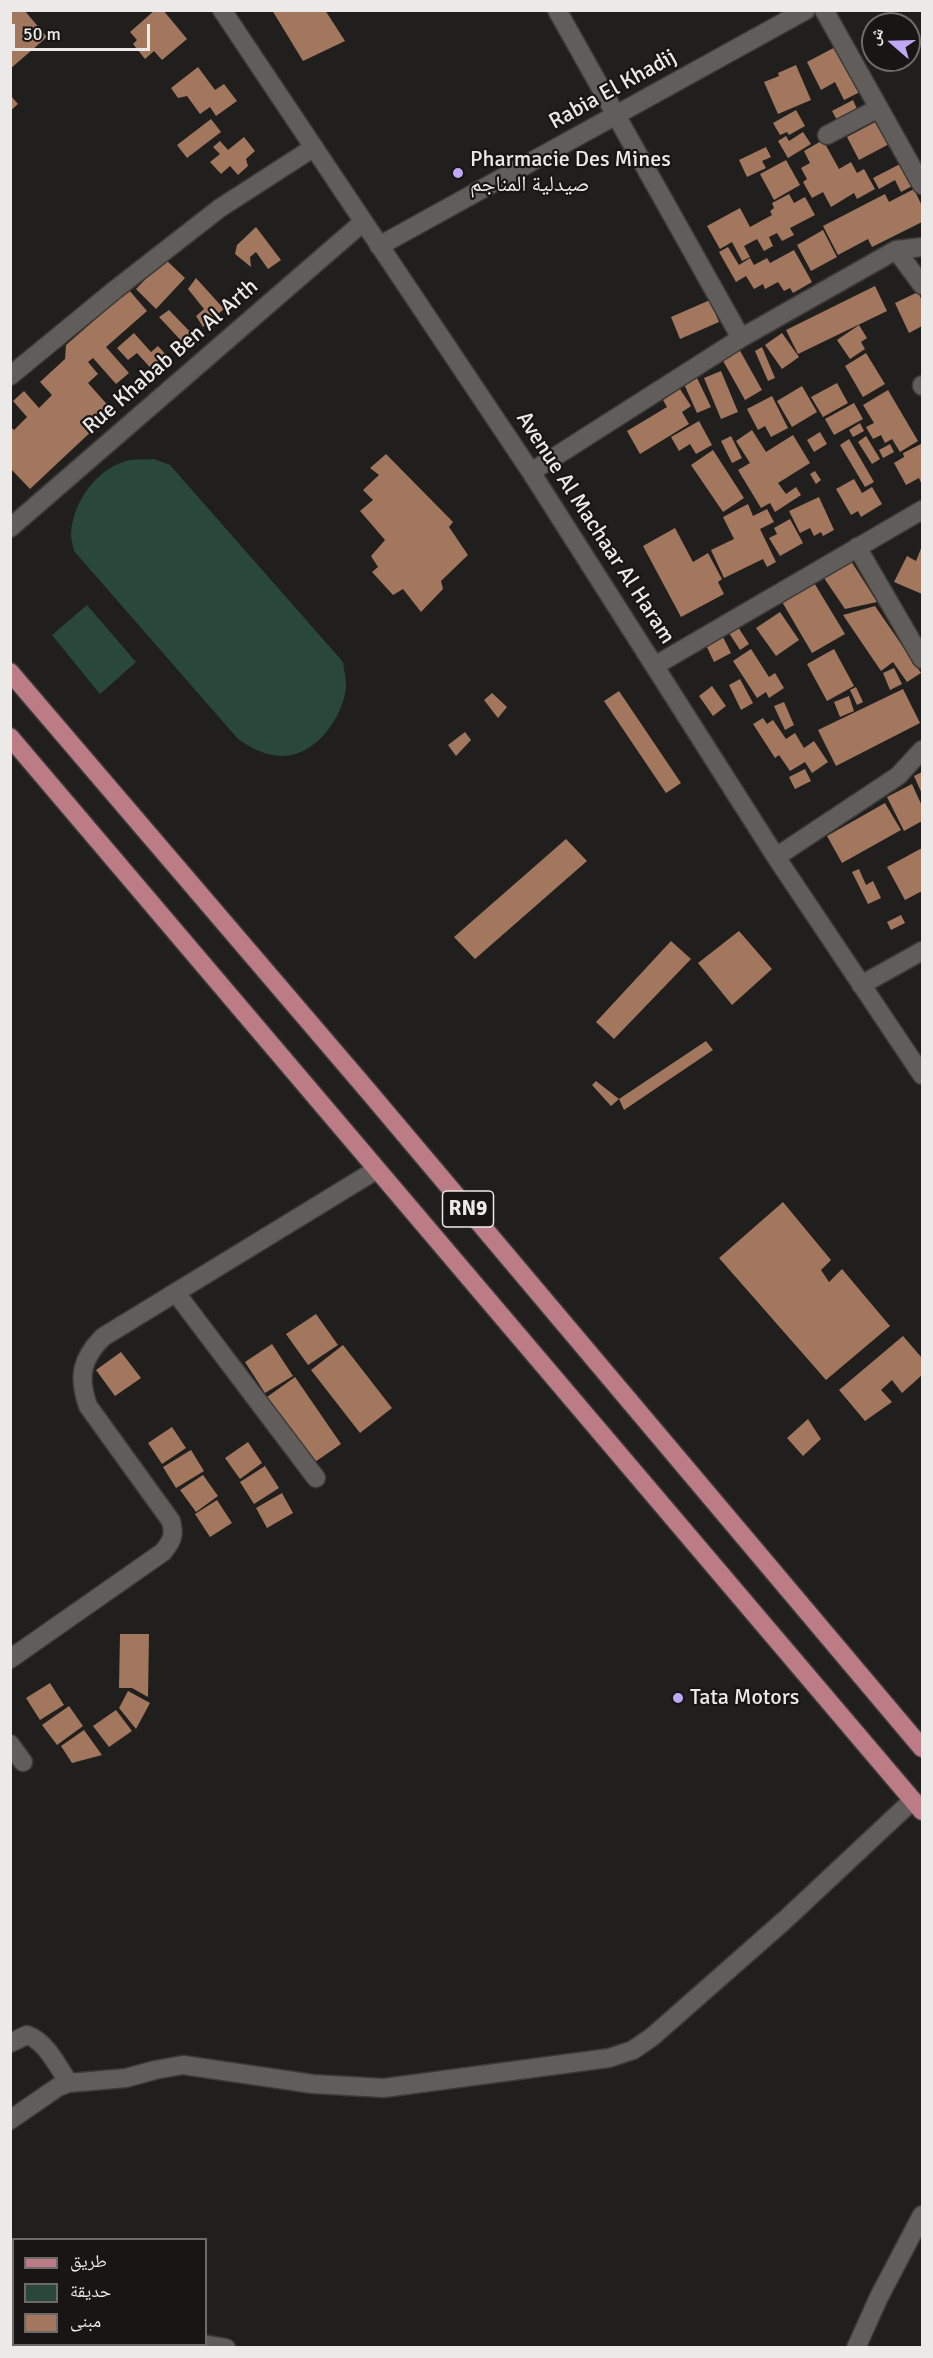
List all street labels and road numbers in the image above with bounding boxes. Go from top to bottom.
street label: Rabia El Khadij [545,44,681,136]
street label: Rue Khabab Ben Al Arth [78,274,264,440]
street label: Avenue Al Machaar Al Haram [510,407,680,649]
road number: RN9 [442,1191,494,1227]

